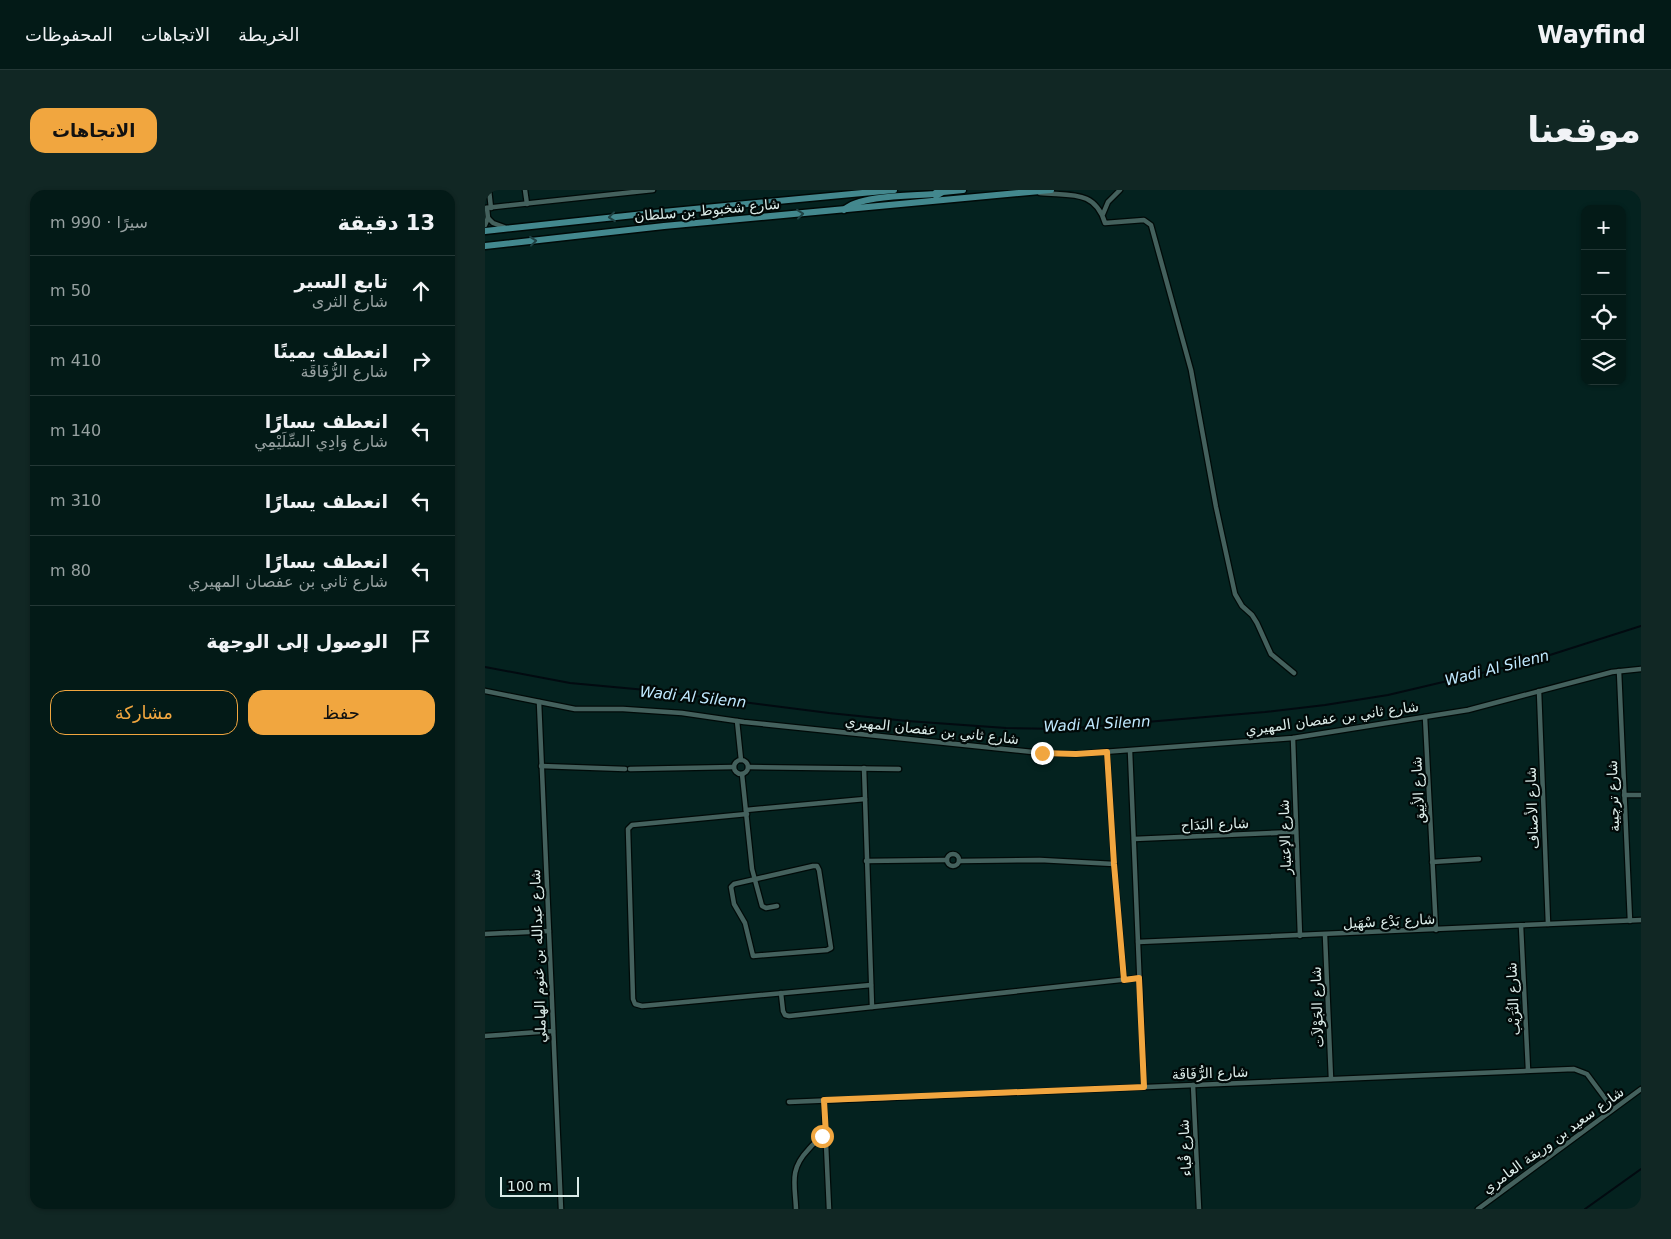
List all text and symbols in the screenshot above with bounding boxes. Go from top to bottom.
text: Wayfind [1537,21,1646,49]
text: المحفوظات [25,24,113,45]
text: الاتجاهات [141,24,210,45]
text: الخريطة [238,24,299,45]
button: الاتجاهات [30,108,157,153]
text: موقعنا [1527,110,1641,150]
street label: شارع شخبوط بن سلطان [633,196,781,225]
map controls [1581,205,1626,385]
button: + [1581,205,1626,250]
one-way arrow [796,209,804,220]
text: 13 دقيقة [338,211,435,235]
one-way arrow [608,211,616,222]
text: سيرًا · 990 m [50,213,148,232]
one-way arrow [530,235,538,246]
button: − [1581,250,1626,295]
text: تابع السير [294,270,388,292]
icon: ahead [407,277,435,305]
text: 50 m [50,281,91,300]
text: شارع الثرى [312,292,388,311]
button: locate [1581,295,1626,340]
text: انعطف يمينًا [273,340,388,362]
button: layers [1581,340,1626,385]
icon: right [407,347,435,375]
text: 410 m [50,351,101,370]
text: شارع الرُّفَاقَة [300,362,388,381]
text: انعطف يسارًا [265,410,388,432]
icon: left [407,417,435,445]
text: 140 m [50,421,101,440]
text: شارع وَادِي السِّلَيْمِي [254,432,388,451]
icon: left [407,487,435,515]
text: انعطف يسارًا [265,490,388,512]
text: 310 m [50,491,101,510]
text: انعطف يسارًا [265,550,388,572]
icon: left [407,557,435,585]
text: 80 m [50,561,91,580]
text: شارع ثاني بن عفصان المهيري [188,572,388,591]
icon: arrive [407,627,435,655]
text: الوصول إلى الوجهة [206,630,388,652]
water label: Wadi Al Silenn [1443,646,1551,690]
water label: Wadi Al Silenn [639,682,747,712]
button: مشاركة [50,690,238,735]
button: حفظ [248,690,435,735]
street label: شارع ثاني بن عفصان المهيري [1244,698,1420,739]
water label: Wadi Al Silenn [1043,712,1151,736]
street label: شارع ثاني بن عفصان المهيري [844,713,1020,748]
route end [1031,742,1054,765]
street label: شارع الأنِيق [1407,756,1429,824]
street label: شارع ترچيبة [1604,760,1623,832]
street label: شارع الأصناف [1522,767,1542,849]
street label: شارع الإعتبار [1276,799,1295,876]
street label: شارع البَدَاح [1181,815,1249,834]
street label: شارع عبدالله بن غنوم الهاملي [527,869,550,1043]
street label: شارع بَدْع سْهَيل [1342,911,1436,932]
street label: شارع الثُرَيْب [1503,962,1524,1036]
street label: شارع الجَوْلاَت [1308,966,1327,1048]
street label: شارع الرُّفَاقَة [1171,1064,1249,1083]
street label: شارع سعيد بن وريقة العامري [1479,1083,1627,1198]
street label: شارع قُباء [1175,1119,1195,1177]
route start [811,1125,834,1148]
scale bar [500,1174,579,1197]
text: 100 m [507,1178,552,1194]

